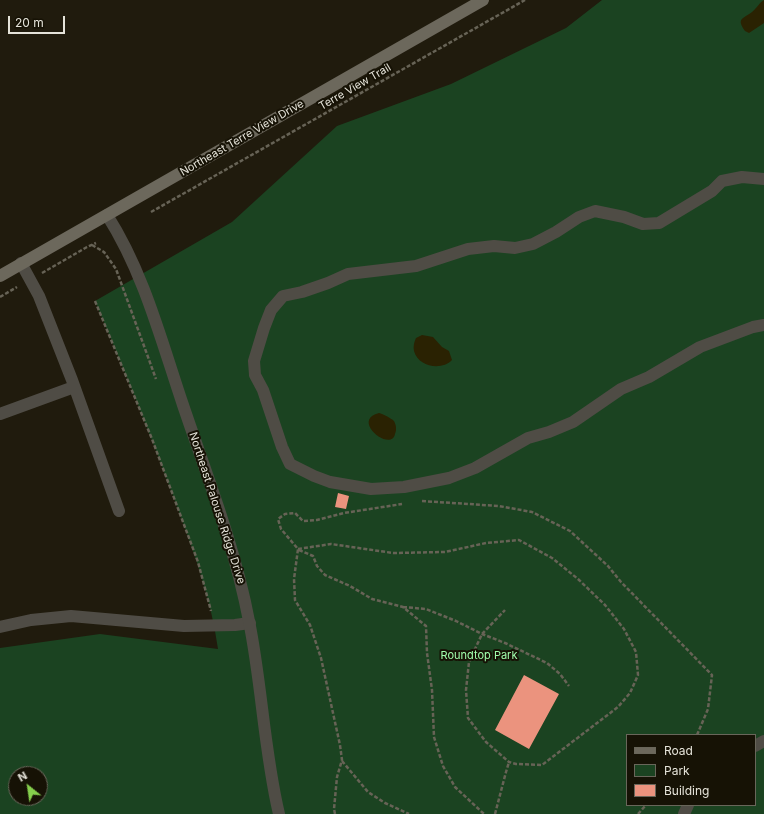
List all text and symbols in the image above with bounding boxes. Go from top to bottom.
scale bar [10,8,67,34]
text: 20 m [15,15,44,30]
street label: Terre View Trail [317,61,393,113]
street label: Northeast Terre View Drive [178,97,306,179]
street label: Northeast Palouse Ridge Drive [186,430,248,586]
park label: Roundtop Park [441,649,517,663]
legend [626,734,756,806]
text: Road [664,743,693,758]
text: Park [664,763,690,778]
north arrow [8,766,48,806]
text: N [15,768,30,785]
text: Building [664,783,709,798]

